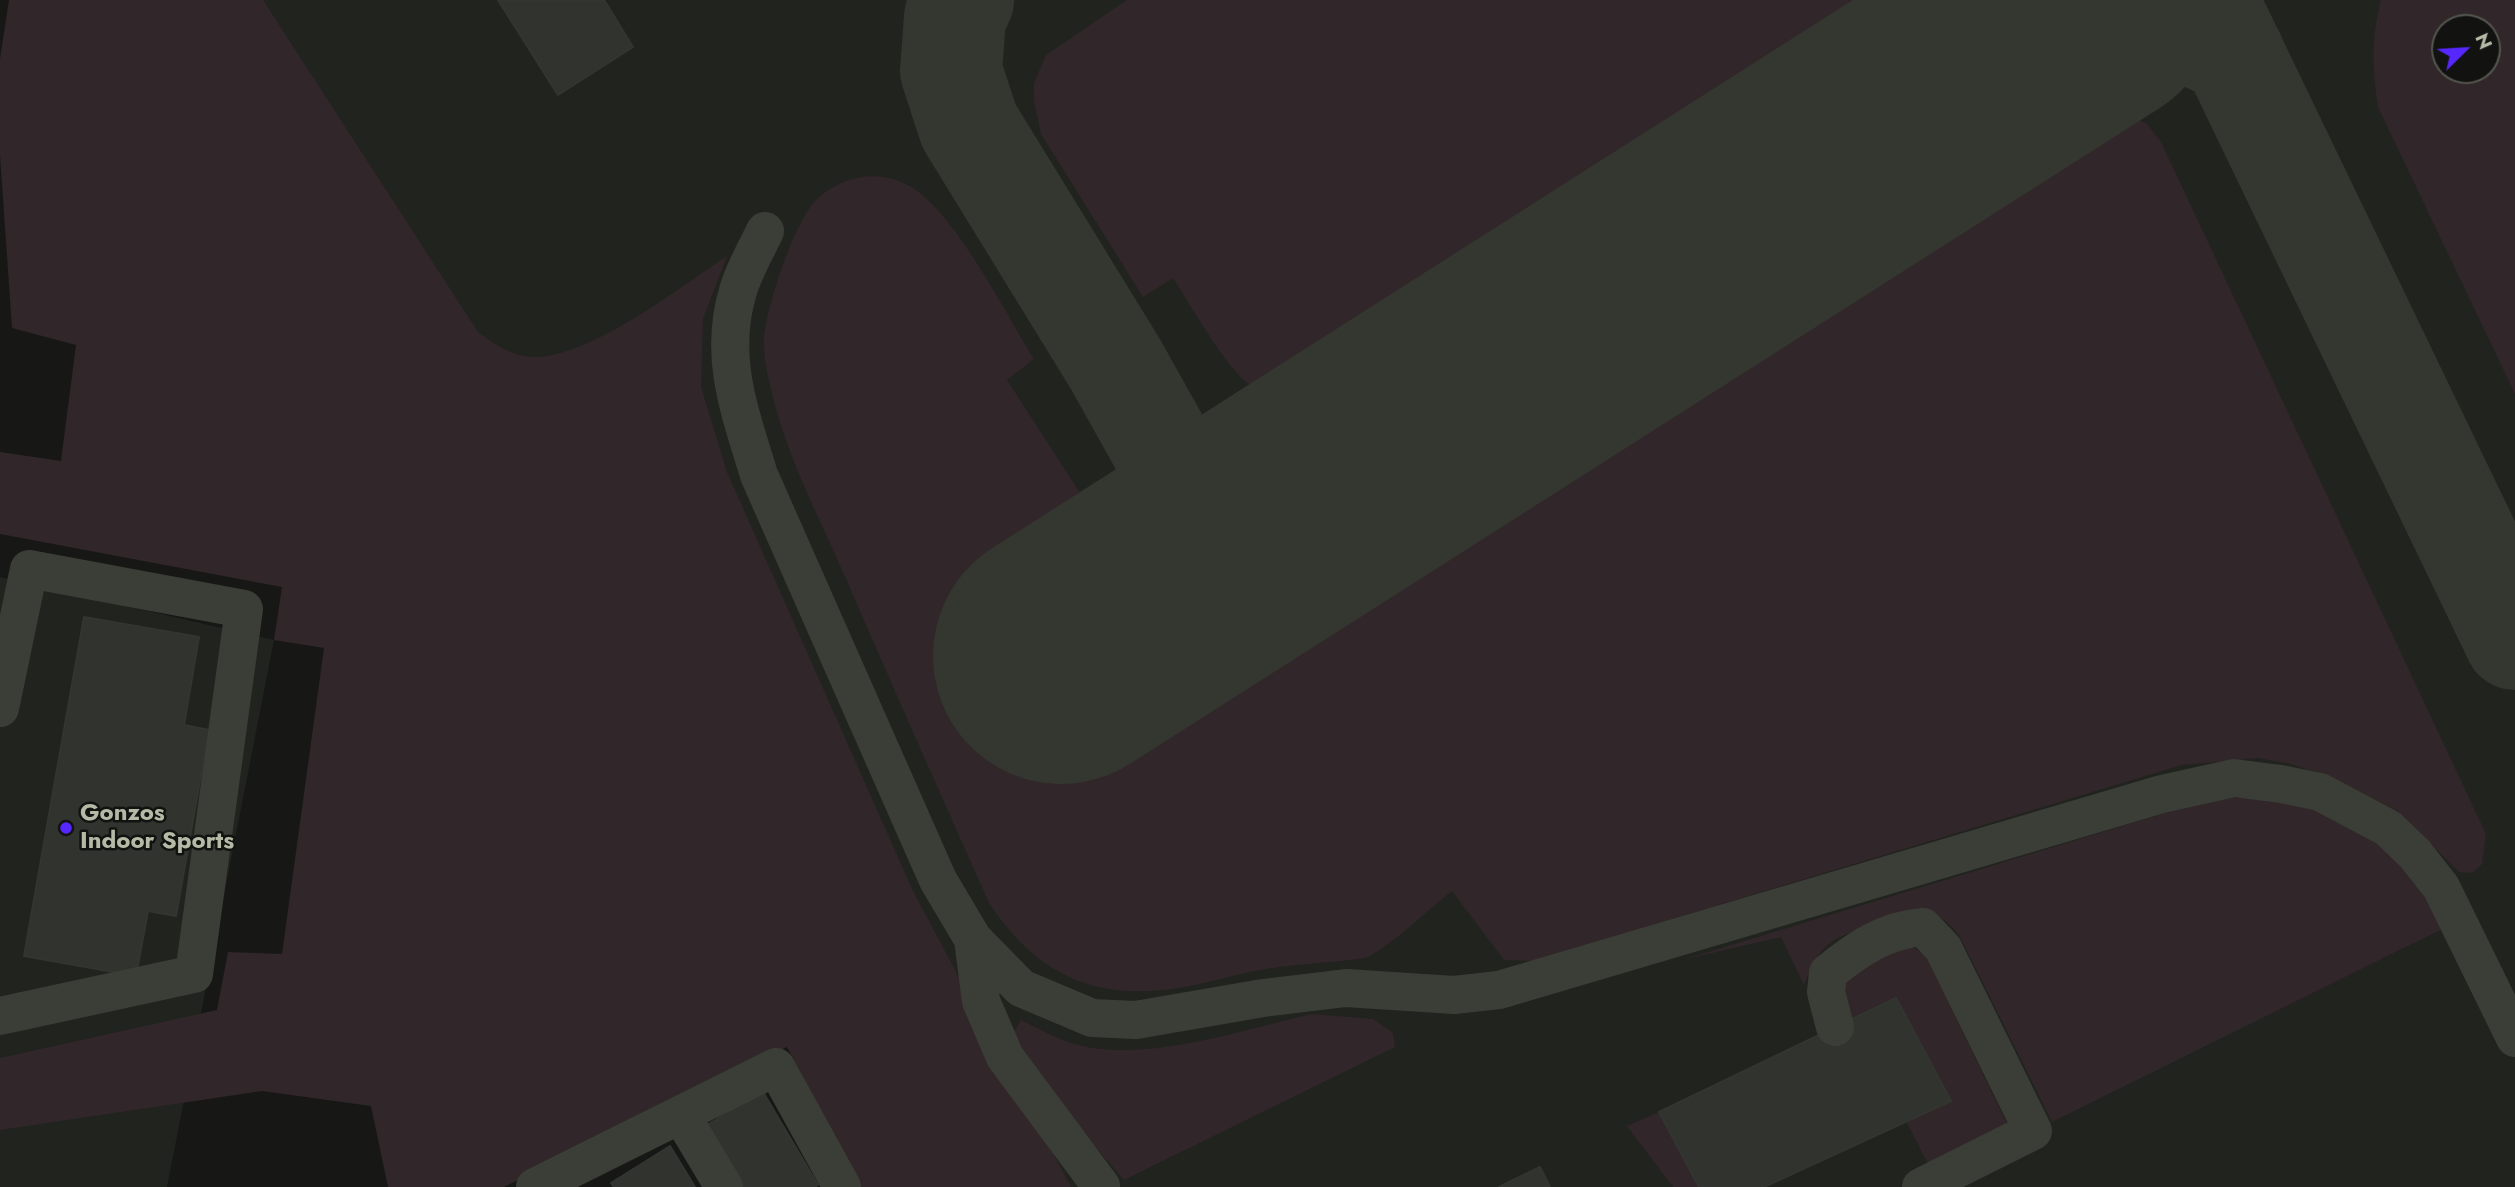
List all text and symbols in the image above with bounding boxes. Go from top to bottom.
north arrow [2431,14,2501,84]
text: N [2468,29,2499,53]
place label: Gonzos Indoor Sports [80,800,234,856]
marker: Gonzos Indoor Sports [58,820,74,836]

